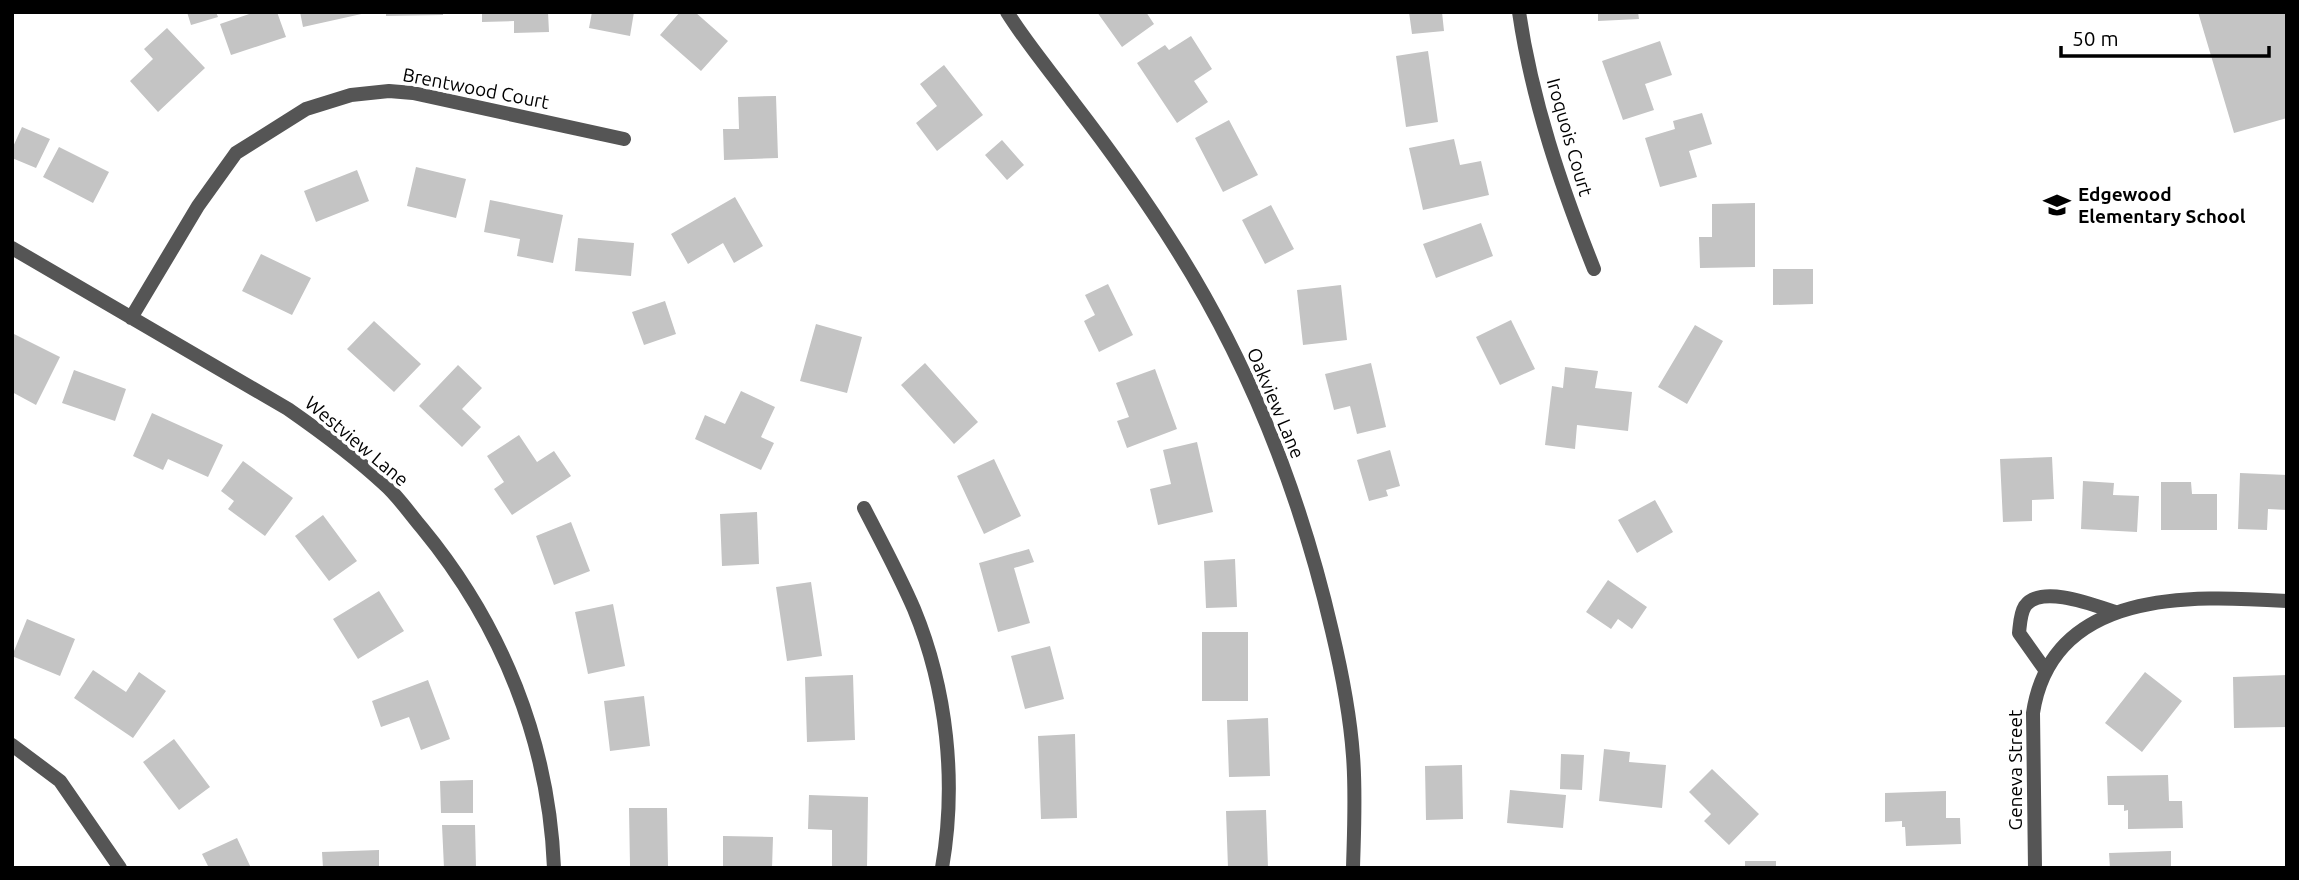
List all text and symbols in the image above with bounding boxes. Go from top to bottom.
scale bar [2061,14,2269,58]
text: 50 m [2072,26,2119,50]
street label: Brentwood Court [401,63,552,113]
street label: Iroquois Court [1543,75,1597,199]
place label: Edgewood Elementary School [2078,183,2246,227]
school or university icon: Edgewood Elementary School [2042,190,2072,220]
street label: Oakview Lane [1243,344,1309,462]
street label: Westview Lane [301,392,413,490]
street label: Geneva Street [2004,709,2026,830]

